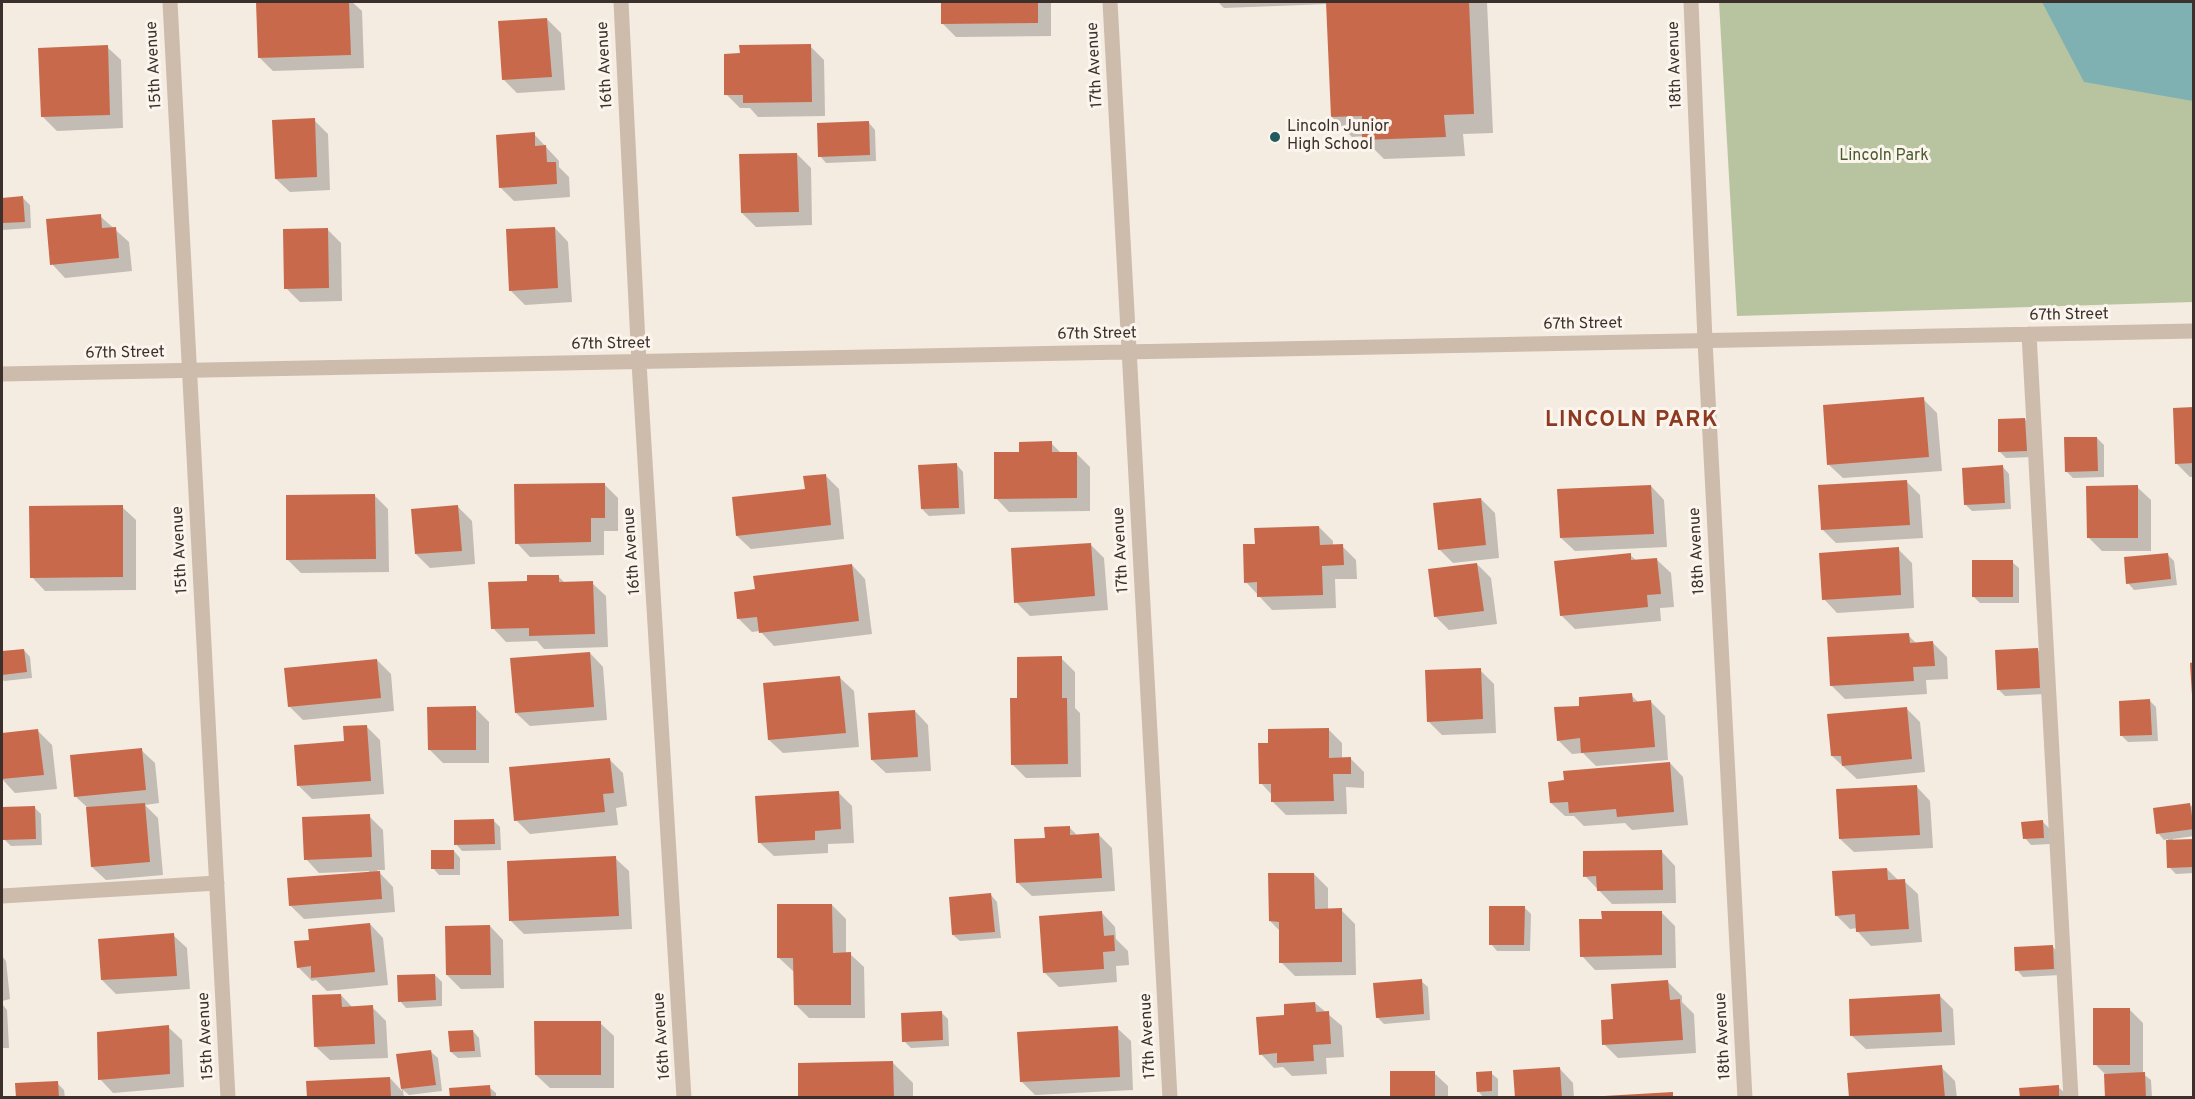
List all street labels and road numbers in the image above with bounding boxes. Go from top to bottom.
street label: 15th Avenue [143,21,167,109]
street label: 16th Avenue [594,21,618,109]
street label: 18th Avenue [1665,21,1687,109]
street label: 17th Avenue [1084,22,1108,108]
street label: 67th Street [2029,306,2109,326]
street label: 67th Street [1543,315,1623,335]
street label: 67th Street [1057,325,1137,345]
street label: 67th Street [571,335,651,355]
street label: 67th Street [85,344,165,364]
street label: 15th Avenue [169,506,193,594]
street label: 16th Avenue [620,507,646,595]
street label: 17th Avenue [1110,507,1134,593]
street label: 18th Avenue [1686,507,1710,595]
street label: 15th Avenue [195,992,219,1080]
street label: 16th Avenue [650,992,676,1080]
street label: 18th Avenue [1712,992,1736,1080]
street label: 17th Avenue [1137,993,1161,1079]

